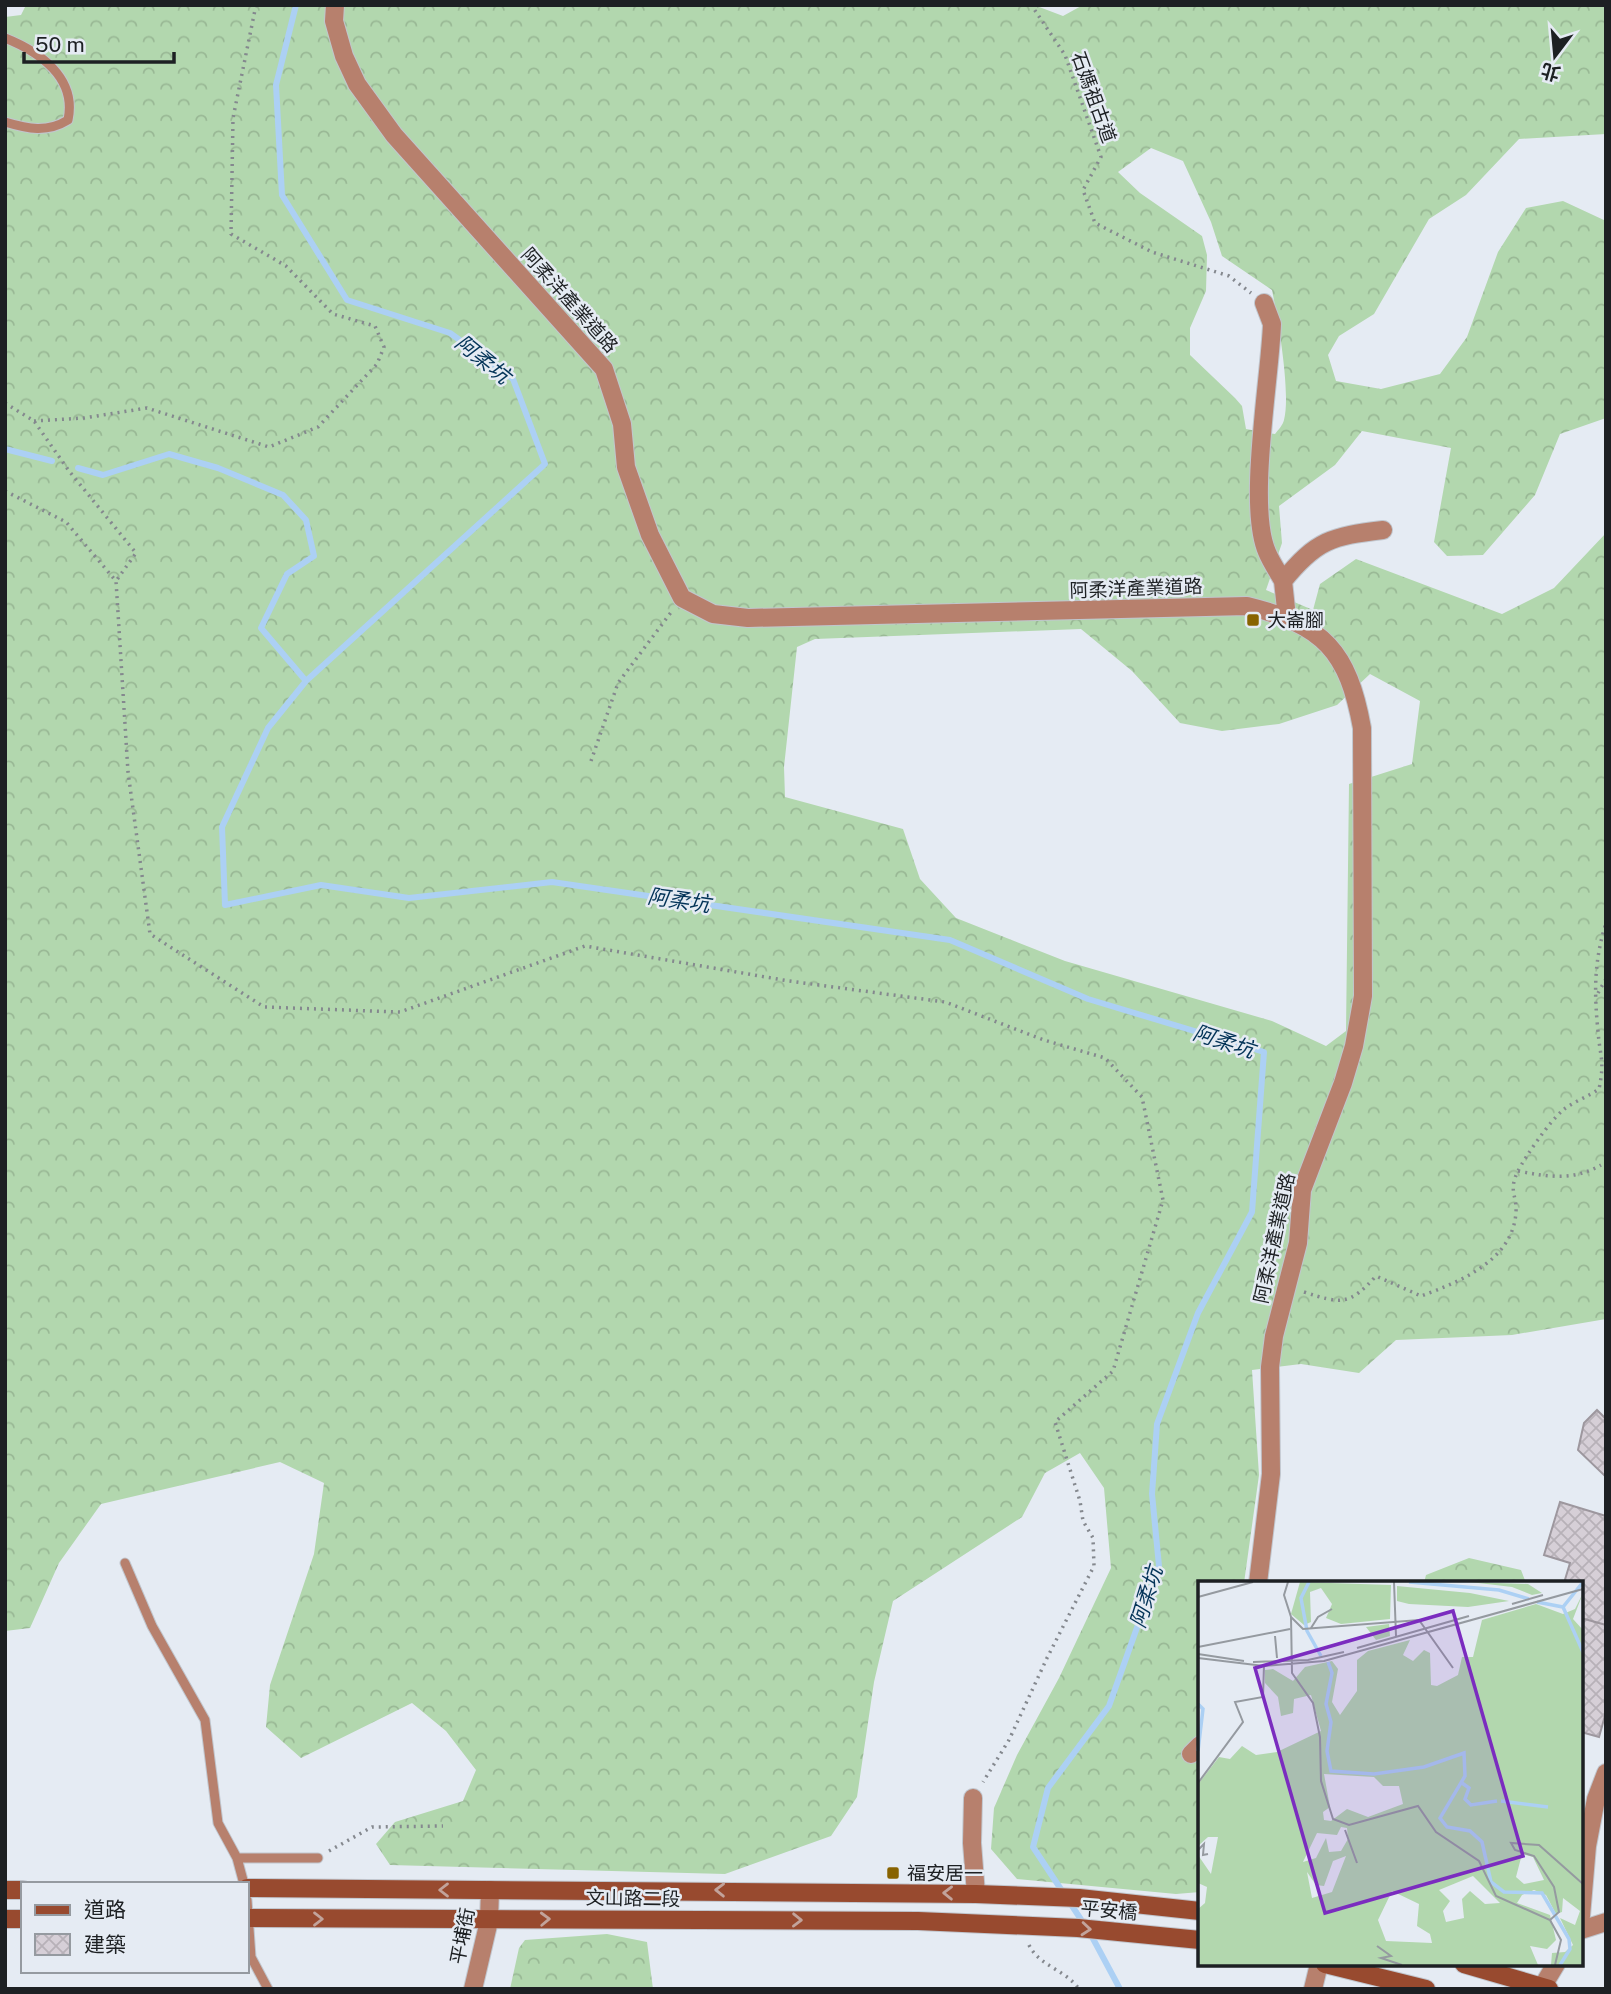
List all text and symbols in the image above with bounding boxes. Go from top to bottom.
scale bar [24,21,175,65]
north arrow [1520,21,1590,91]
text: 50 m [35,32,85,57]
street label: 石媽祖古道 [1067,49,1121,145]
text: 北 [1538,59,1562,86]
street label: 阿柔洋產業道路 [517,243,623,357]
water label: 阿柔坑 [451,329,518,390]
street label: 阿柔洋產業道路 [1069,575,1203,601]
place label: 大崙腳 [1267,609,1324,631]
marker: 大崙腳 [1245,612,1261,628]
water label: 阿柔坑 [646,883,715,917]
water label: 阿柔坑 [1190,1019,1261,1064]
street label: 阿柔洋產業道路 [1249,1171,1299,1305]
water label: 阿柔坑 [1125,1560,1168,1631]
inset map [1198,1581,1583,1966]
place label: 福安居一 [907,1862,983,1884]
marker: 福安居一 [885,1865,901,1881]
legend [21,1882,248,1973]
one-way arrow [438,1882,449,1898]
one-way arrow [715,1883,726,1898]
street label: 文山路二段 [585,1886,681,1910]
one-way arrow [942,1886,953,1901]
text: 道路 [84,1897,126,1922]
street label: 平安橋 [1080,1897,1138,1923]
street label: 平埔街 [446,1906,478,1966]
one-way arrow [540,1911,551,1926]
one-way arrow [313,1912,324,1927]
one-way arrow [793,1912,803,1928]
one-way arrow [1081,1921,1092,1936]
text: 建築 [84,1932,126,1957]

